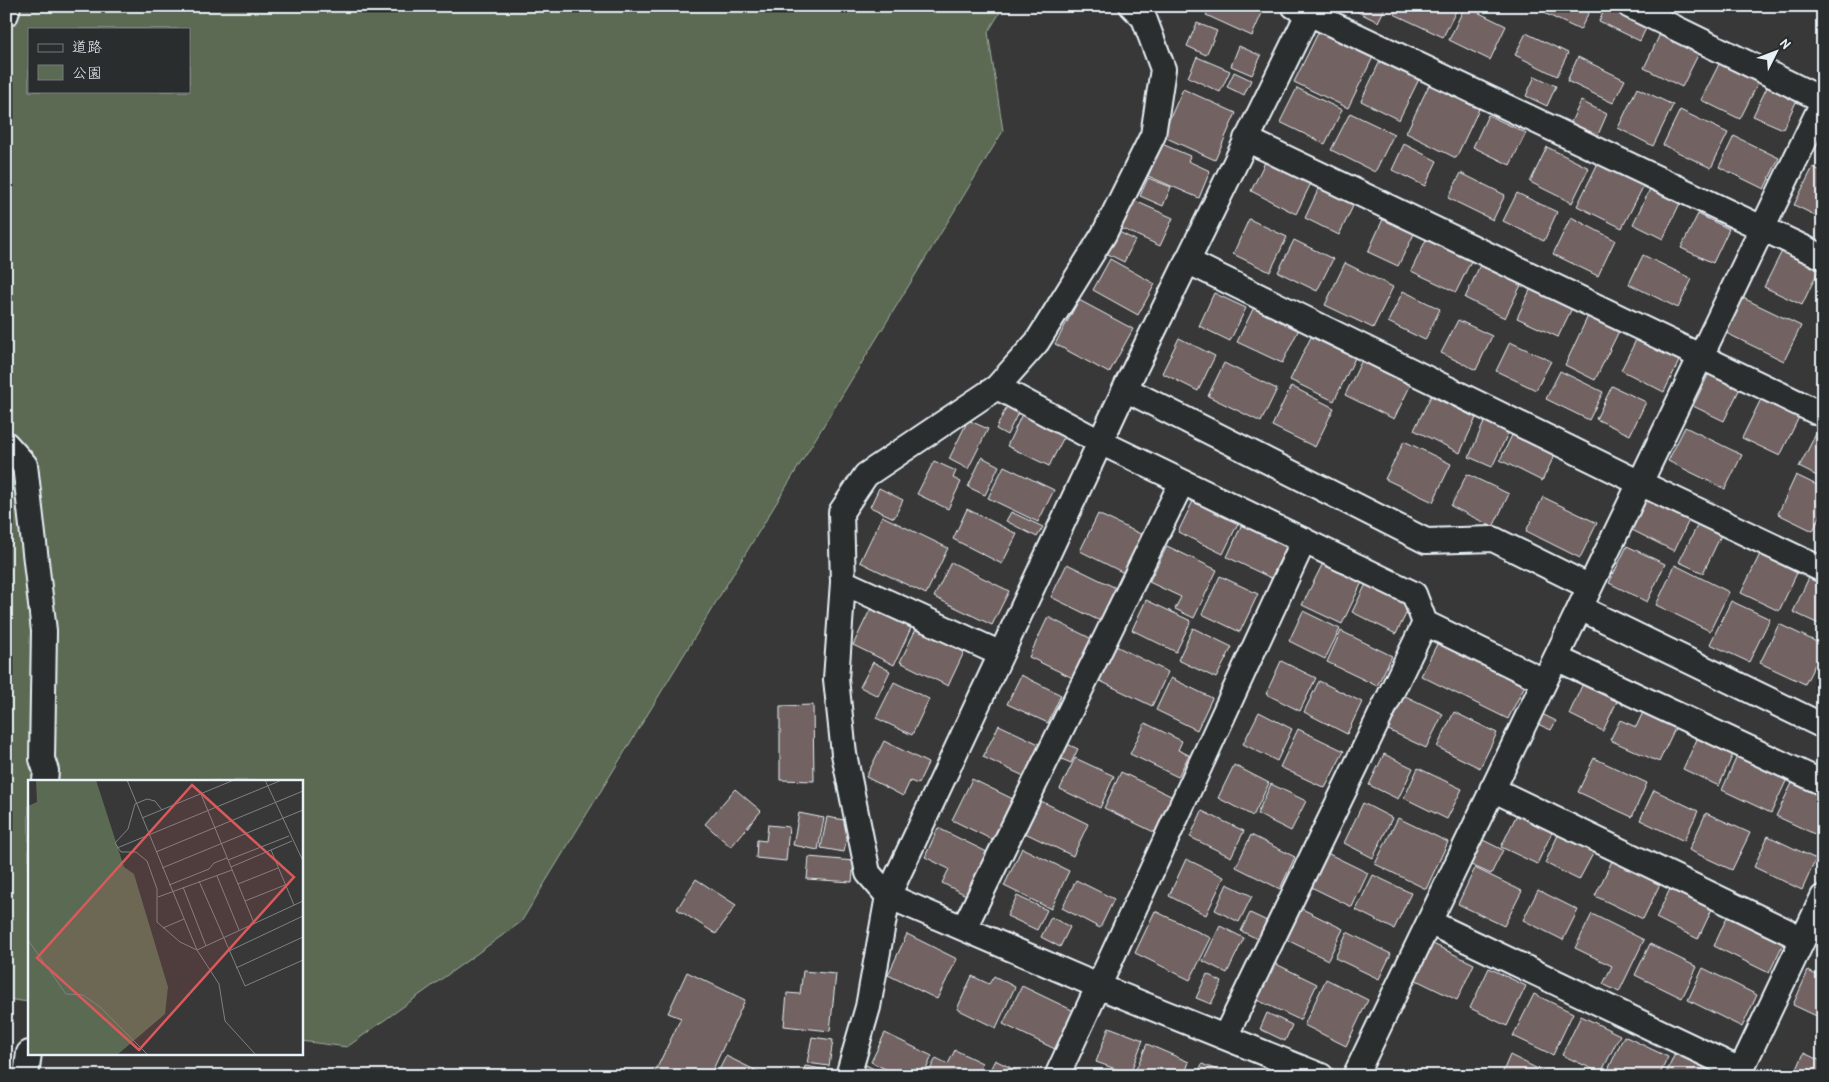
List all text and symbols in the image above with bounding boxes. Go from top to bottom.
legend [28,28,190,92]
north arrow [1752,28,1802,78]
text: N [1776,34,1796,52]
text: 道路 [72,36,102,57]
text: 公園 [72,62,102,83]
inset map [28,780,302,1054]

